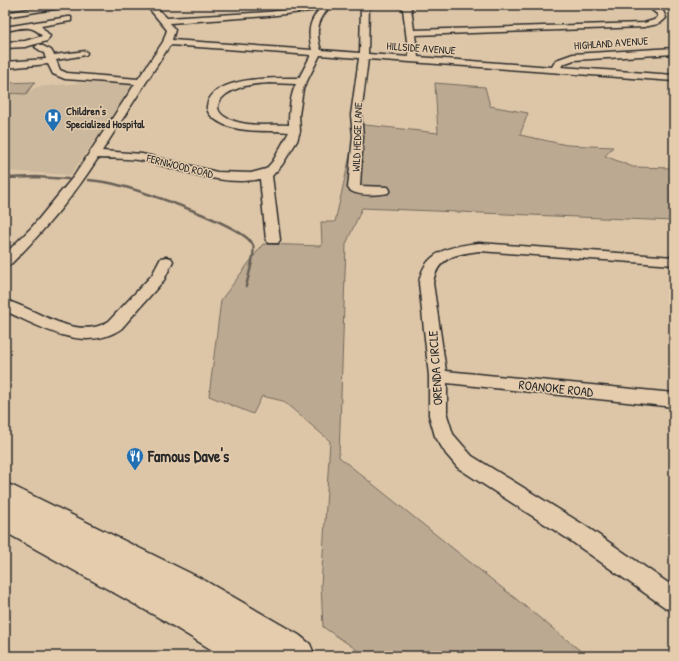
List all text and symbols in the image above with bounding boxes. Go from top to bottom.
street label: HIGHLAND AVENUE [573,33,649,53]
street label: HILLSIDE AVENUE [386,39,456,57]
street label: WILD HEDGE LANE [349,102,365,172]
place label: Children's Specialized Hospital [66,104,146,132]
hospital icon: Children's Specialized Hospital [43,107,63,132]
street label: FERNWOOD ROAD [144,151,216,181]
street label: ORENDA CIRCLE [423,330,447,406]
street label: ROANOKE ROAD [518,375,595,401]
place label: Famous Dave's [147,445,230,467]
restaurant icon: Famous Dave's [125,446,145,471]

